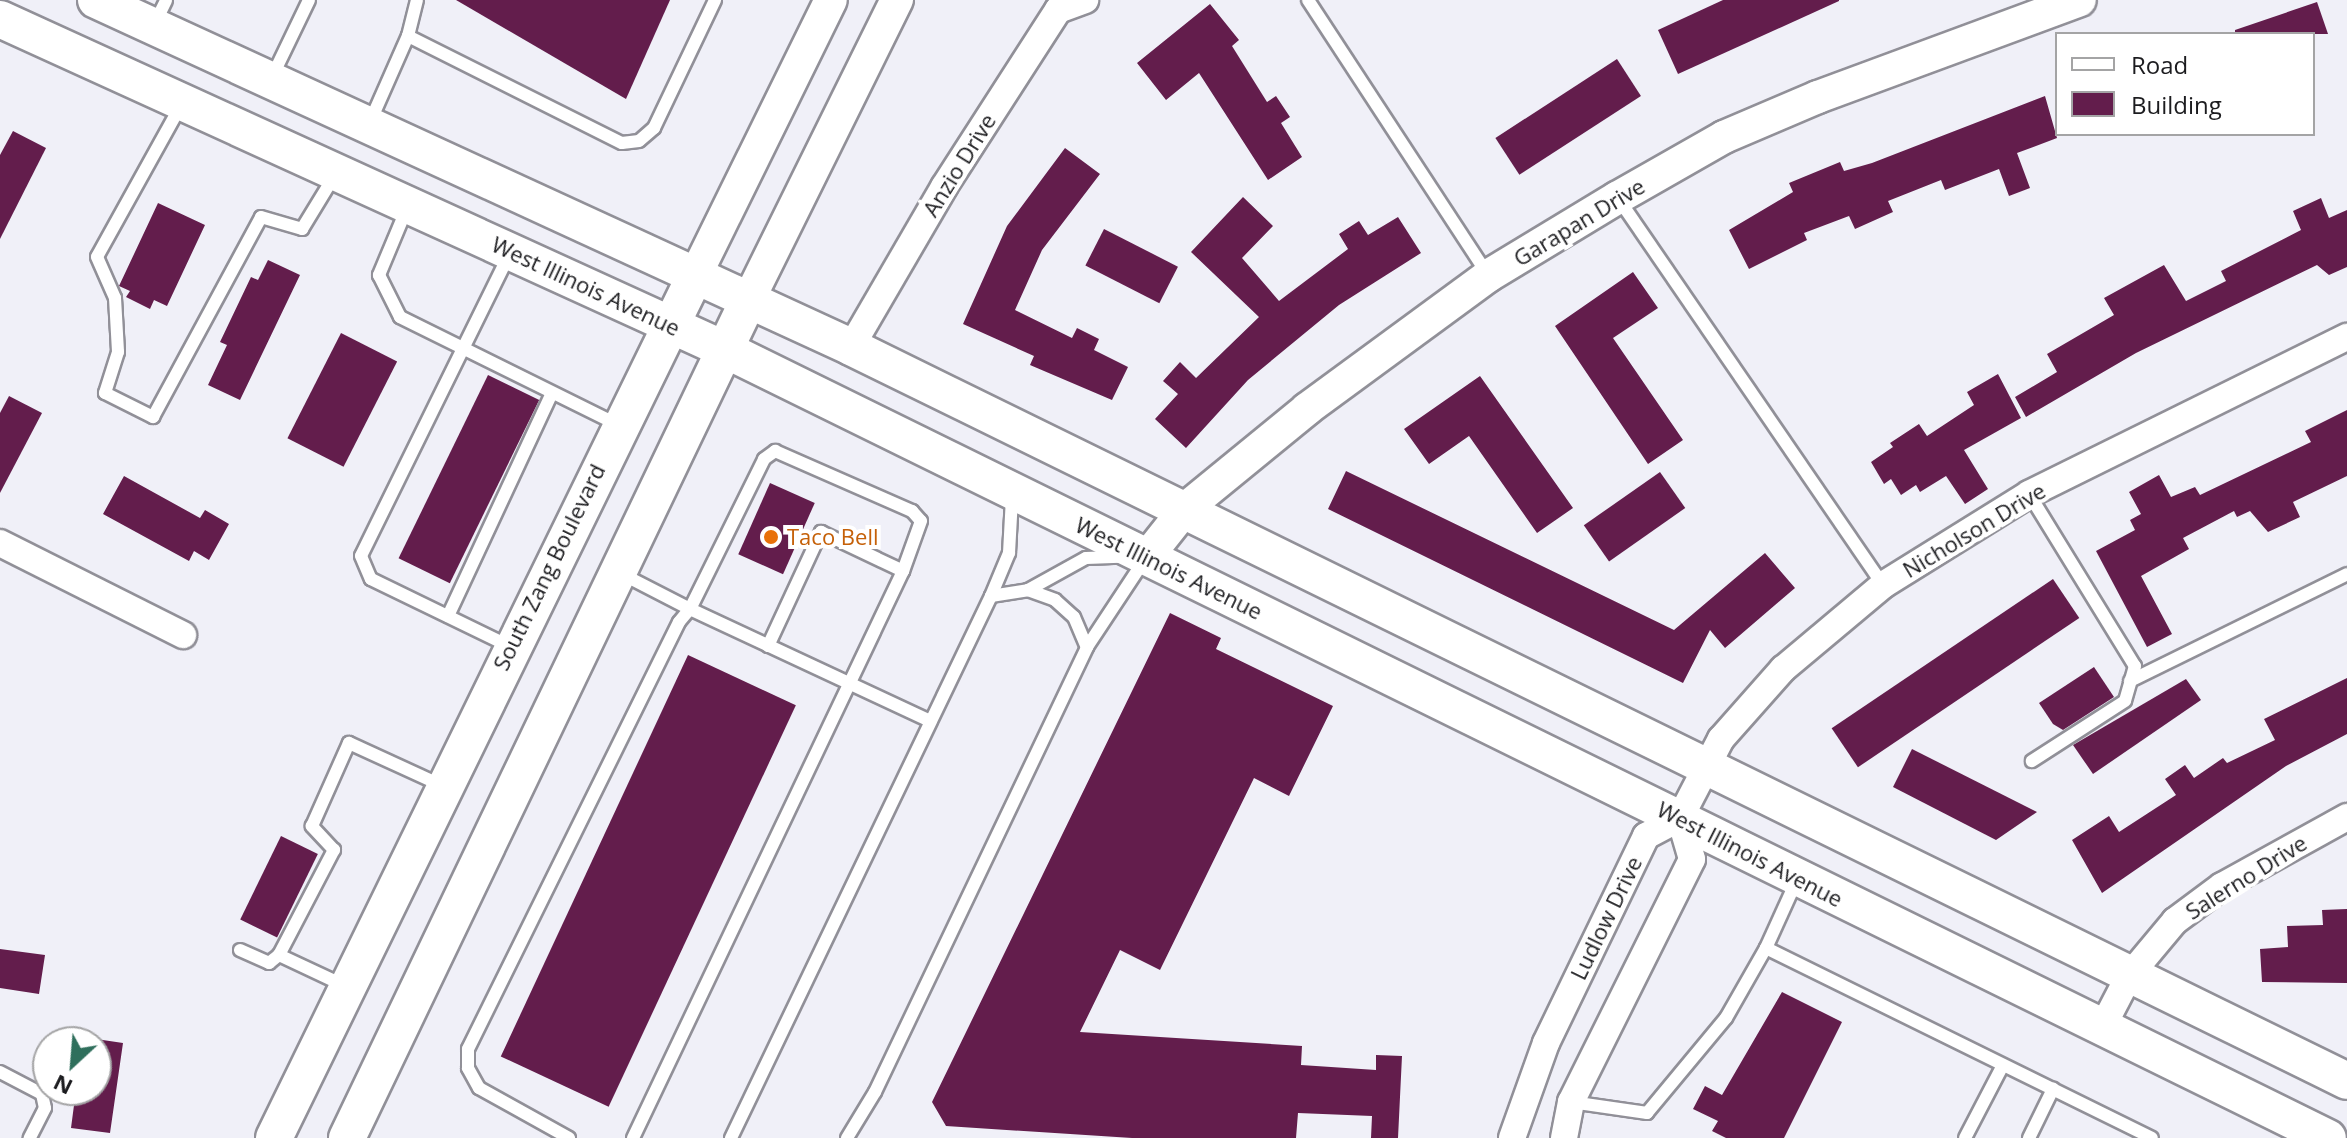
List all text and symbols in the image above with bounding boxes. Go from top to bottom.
legend [2055,32,2315,136]
text: Road [2131,48,2188,81]
text: Building [2131,88,2222,121]
street label: Anzio Drive [917,109,1001,221]
street label: Garapan Drive [1509,173,1649,271]
street label: West Illinois Avenue [488,231,684,341]
street label: South Zang Boulevard [488,460,610,674]
street label: Nicholson Drive [1898,477,2050,583]
street label: West Illinois Avenue [1071,511,1267,625]
place label: Taco Bell [787,524,879,550]
marker: Taco Bell [762,528,780,546]
street label: West Illinois Avenue [1653,796,1847,912]
street label: Salerno Drive [2181,829,2311,925]
street label: Ludlow Drive [1565,852,1647,984]
north arrow [32,1026,112,1106]
text: N [48,1068,77,1103]

